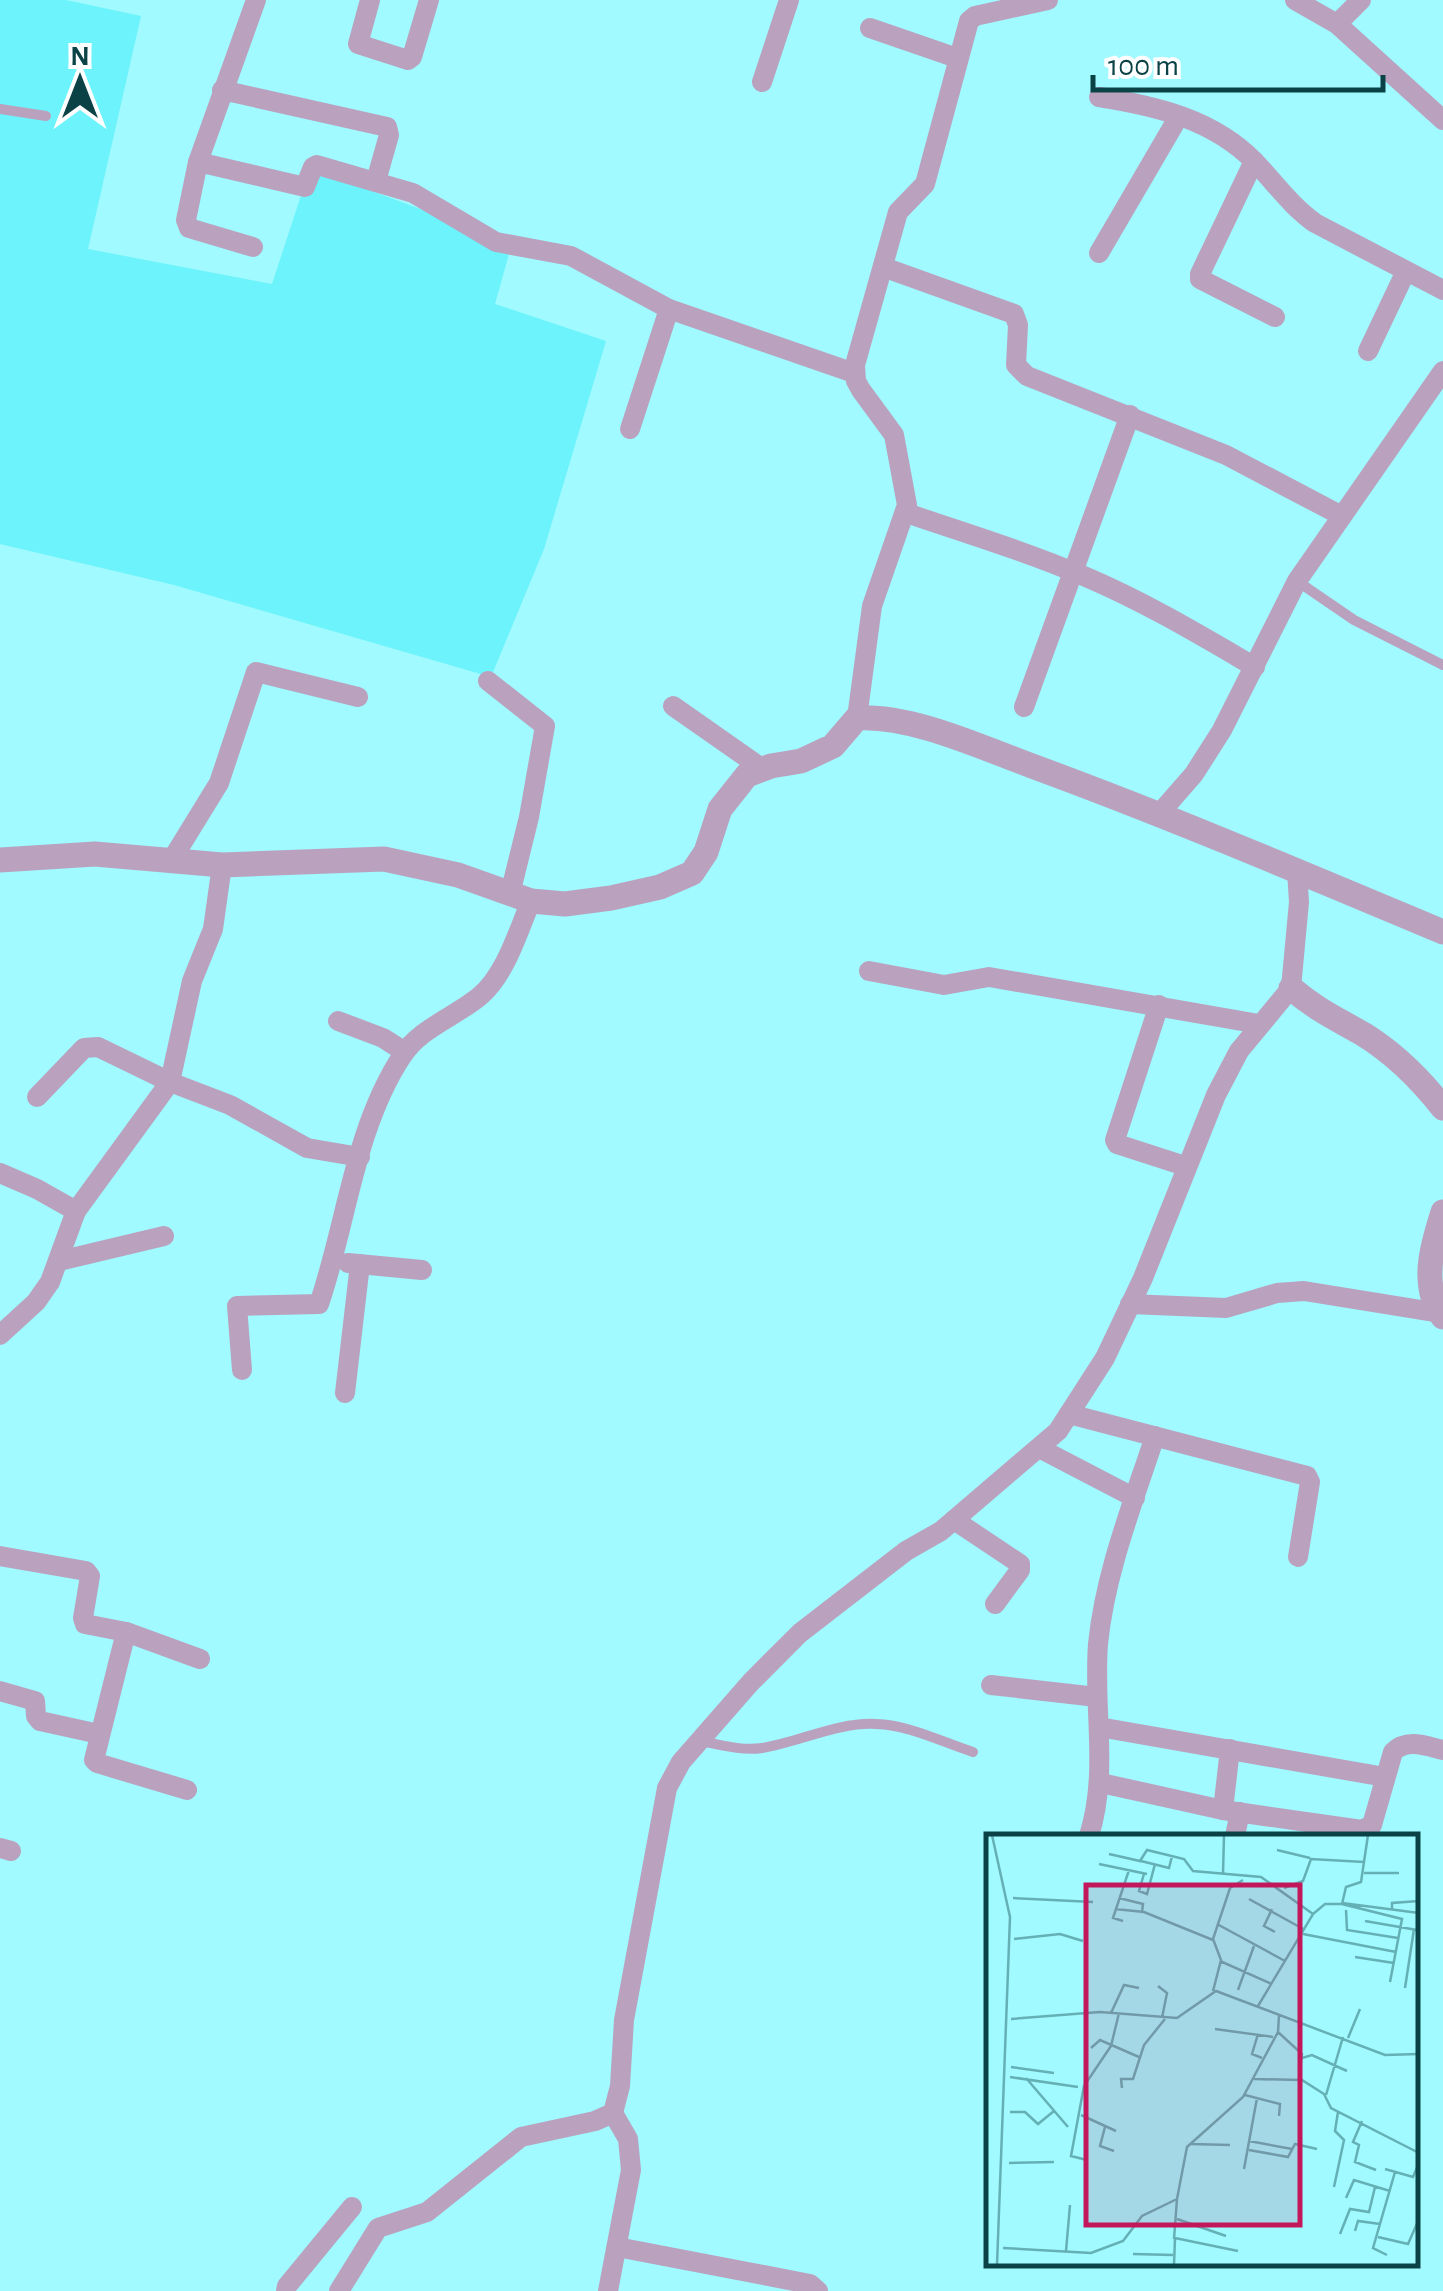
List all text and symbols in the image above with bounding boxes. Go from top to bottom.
north arrow [30,30,130,130]
scale bar [1093,30,1383,92]
text: N [70,43,90,71]
text: 100 m [1108,51,1179,81]
inset map [986,1834,1418,2266]

